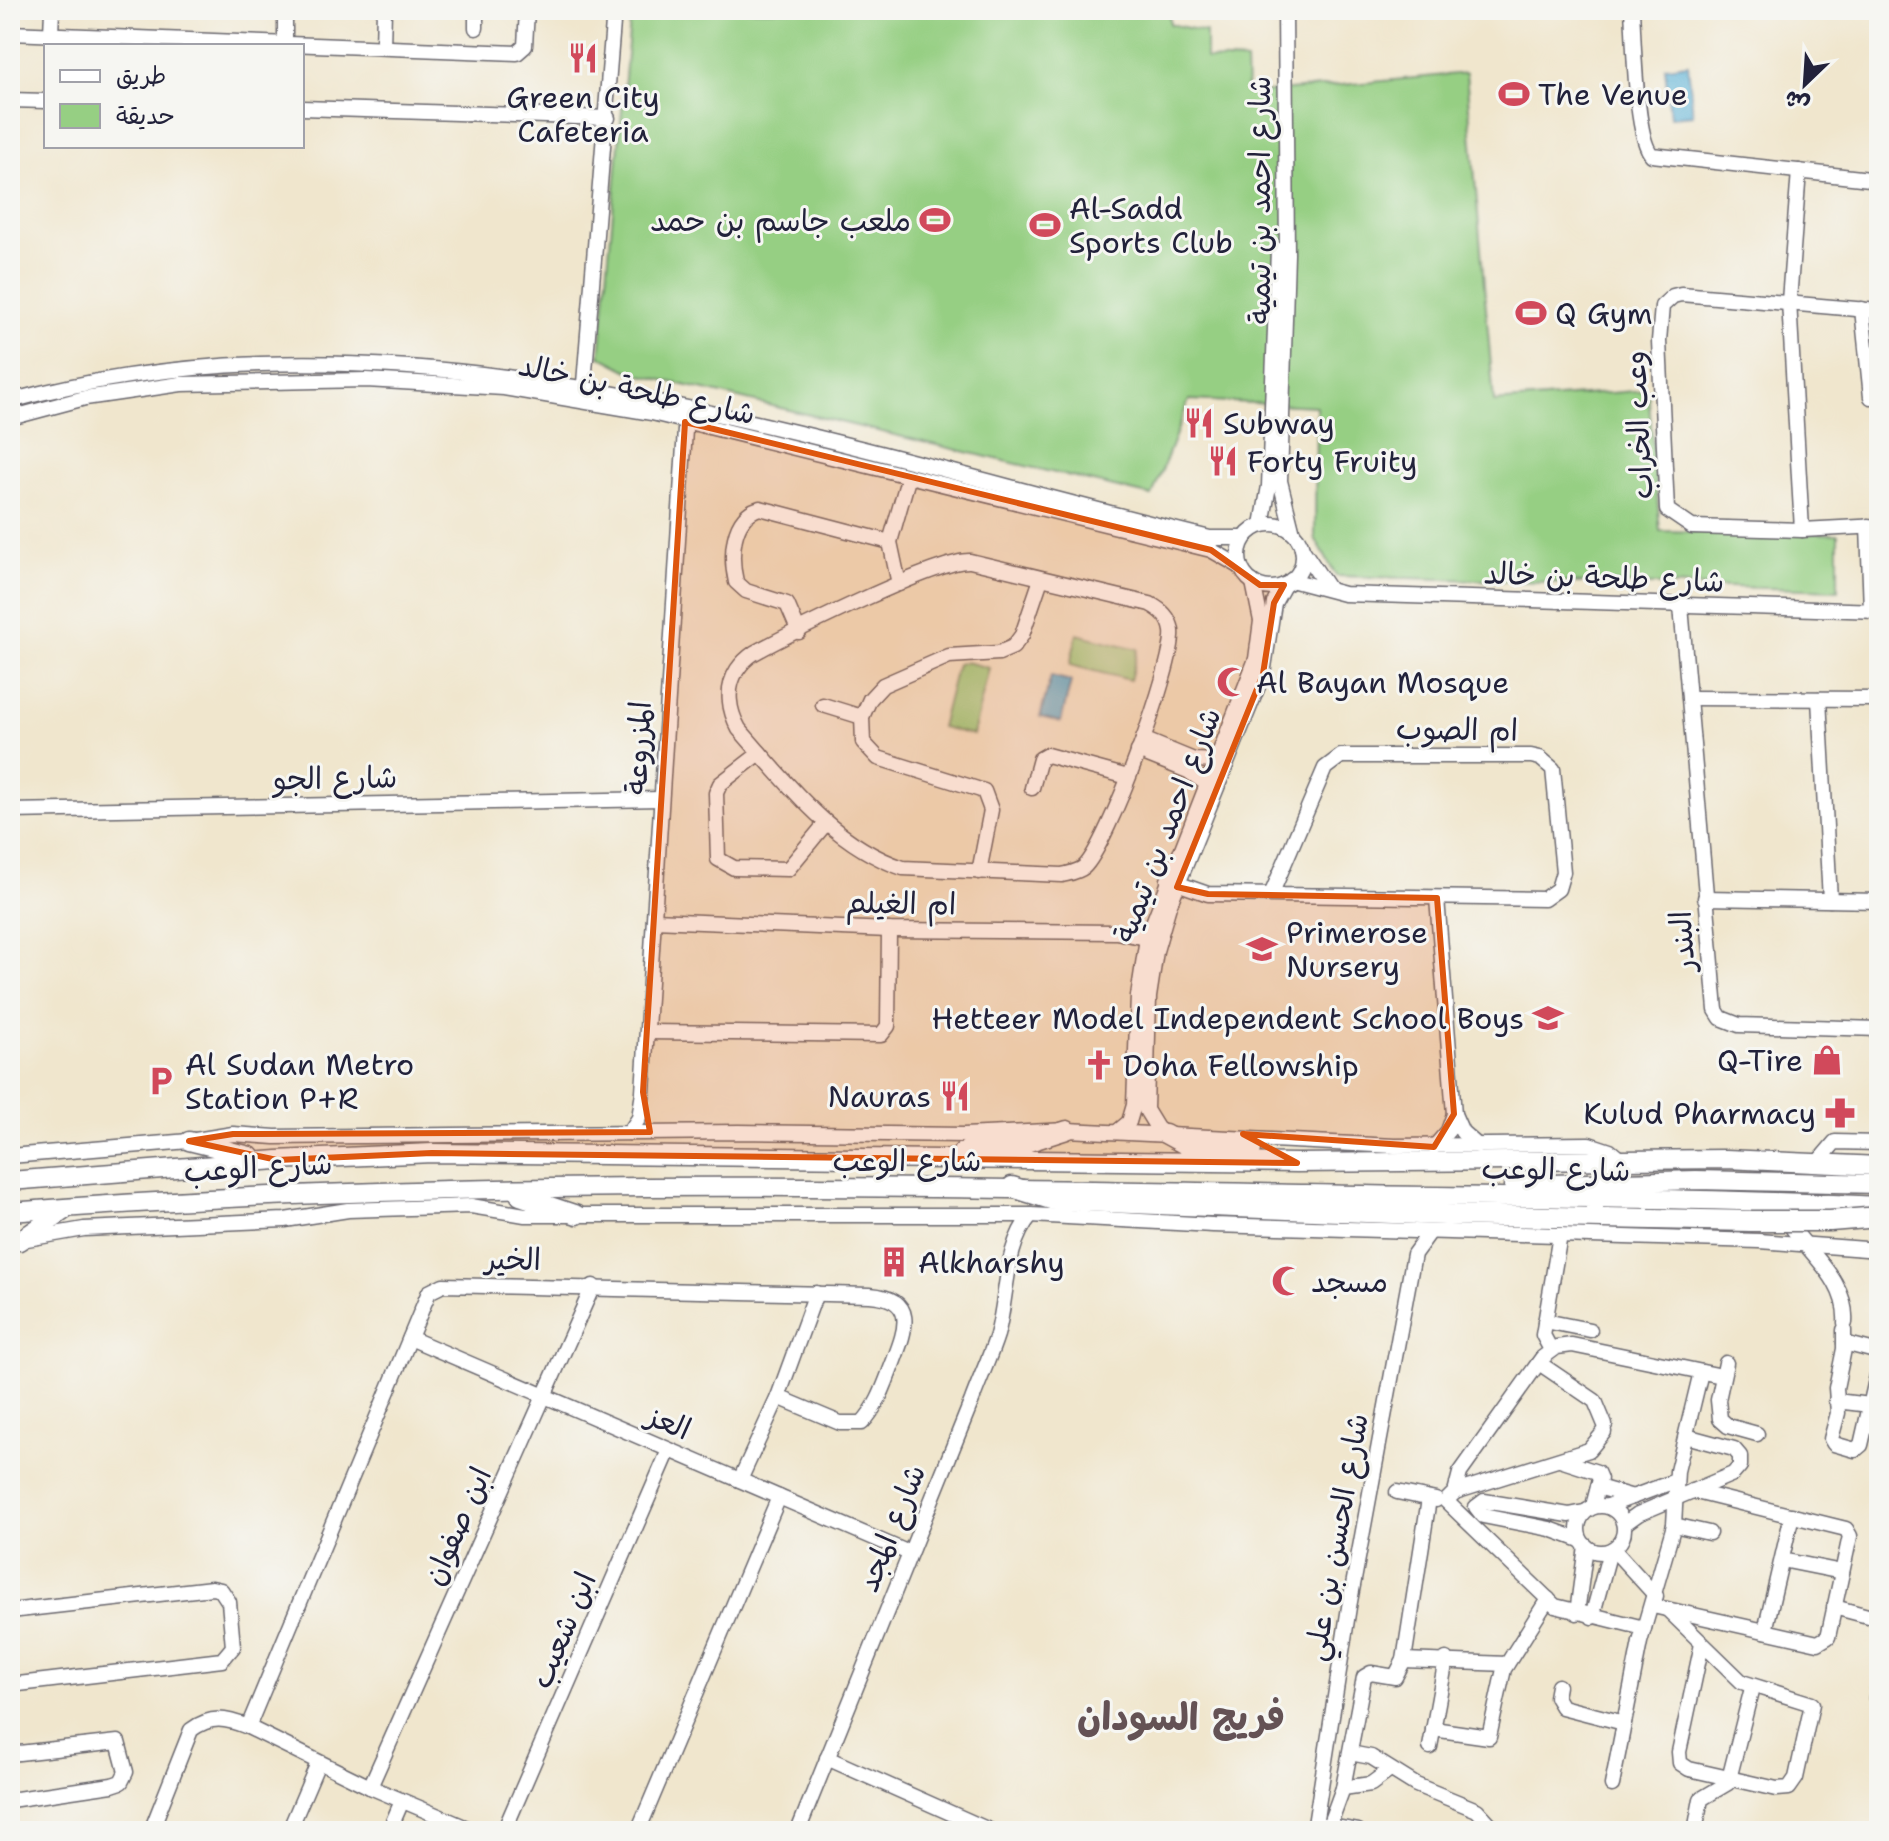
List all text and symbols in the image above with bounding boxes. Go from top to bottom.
restaurant icon: Green City Cafeteria [566,41,600,75]
legend [44,44,304,148]
north arrow [1765,44,1845,124]
text: طريق [116,60,166,92]
place label: The Venue [1538,74,1688,115]
street label: شارع احمد بن تيمية [1239,76,1281,324]
place label: Green City Cafeteria [506,77,660,152]
sports icon: The Venue [1497,77,1531,111]
text: ش [1780,83,1814,120]
text: حديقة [116,100,175,132]
place label: Al-Sadd Sports Club [1069,188,1233,263]
place label: ملعب جاسم بن حمد [650,200,911,243]
sports icon: ملعب جاسم بن حمد [918,203,952,237]
sports icon: Al-Sadd Sports Club [1028,208,1062,242]
place label: Q Gym [1555,293,1653,334]
sports icon: Q Gym [1514,296,1548,330]
street label: شارع طلحة بن خالد [515,344,759,435]
street label: وعب الخراب [1614,350,1662,500]
place label: Subway [1223,403,1335,444]
restaurant icon: Subway [1182,406,1216,440]
place label: Forty Fruity [1247,441,1418,482]
restaurant icon: Forty Fruity [1206,444,1240,478]
street label: شارع طلحة بن خالد [1483,552,1725,603]
place label: Al Bayan Mosque [1256,662,1509,703]
mosque icon: Al Bayan Mosque [1215,665,1249,699]
street label: المزروعة [615,700,661,796]
street label: شارع احمد بن تيمية [1103,702,1232,949]
street label: ام الصوب [1396,707,1518,753]
street label: شارع الجو [270,756,398,801]
street label: ام الغيلم [845,882,957,927]
street label: البندر [1659,909,1705,976]
place label: Primerose Nursery [1286,912,1428,987]
school or university icon: Primerose Nursery [1245,932,1279,966]
place label: Hetteer Model Independent School Boys [932,998,1524,1039]
school or university icon: Hetteer Model Independent School Boys [1531,1001,1565,1035]
place label: Q-Tire [1717,1040,1803,1081]
shop icon: Q-Tire [1810,1043,1844,1077]
place label: Al Sudan Metro Station P+R [185,1044,414,1119]
place label: Doha Fellowship [1123,1045,1359,1086]
church icon: Doha Fellowship [1082,1048,1116,1082]
parking icon: Al Sudan Metro Station P+R [144,1064,178,1098]
place label: Nauras [827,1076,931,1117]
restaurant icon: Nauras [938,1079,972,1113]
place label: Kulud Pharmacy [1583,1093,1816,1134]
pharmacy icon: Kulud Pharmacy [1823,1096,1857,1130]
street label: شارع الوعب [833,1140,981,1182]
street label: شارع الوعب [183,1143,333,1192]
street label: شارع الوعب [1481,1147,1631,1192]
street label: الخير [481,1238,542,1280]
place label: Alkharshy [918,1242,1065,1283]
building icon: Alkharshy [877,1245,911,1279]
place label: مسجد [1311,1261,1388,1302]
mosque icon: مسجد [1270,1264,1304,1298]
street label: العز [638,1393,697,1449]
street label: شارع الحسن بن علي [1294,1410,1384,1665]
street label: شارع المجد [847,1458,936,1598]
street label: ابن صفوان [413,1460,501,1592]
street label: ابن شعيب [520,1565,606,1695]
district label: فريج السودان [1077,1691,1285,1742]

